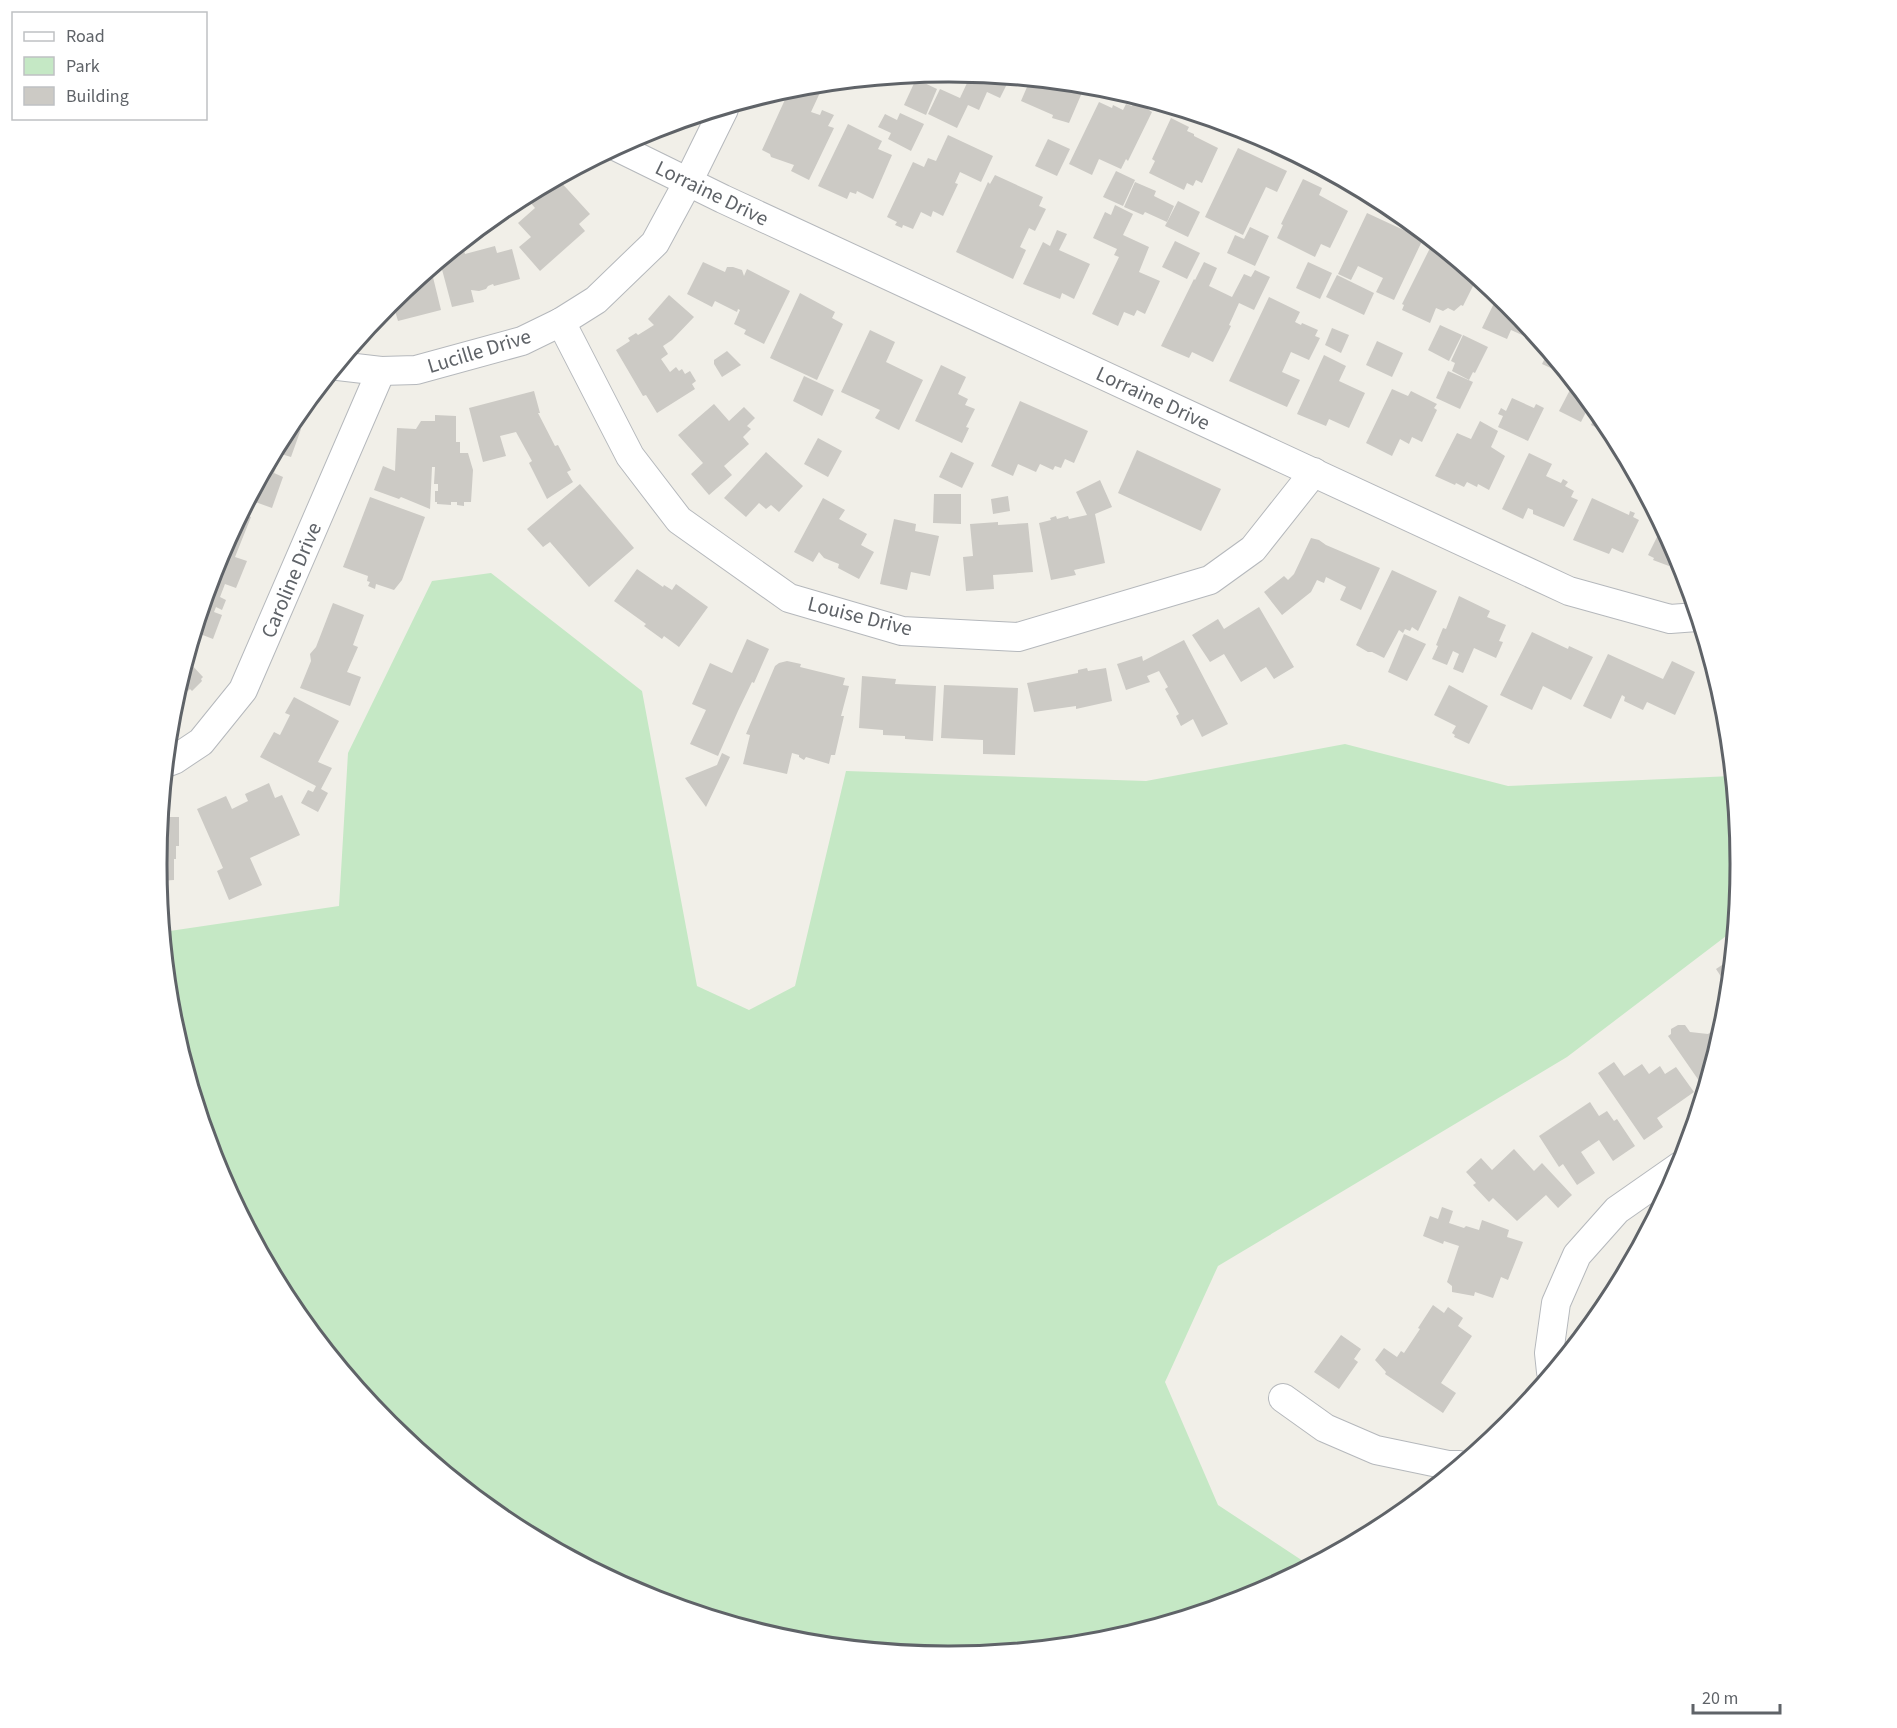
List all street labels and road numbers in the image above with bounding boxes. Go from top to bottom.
street label: Lorraine Drive [650,153,774,233]
street label: Lucille Drive [423,321,535,381]
street label: Lorraine Drive [1091,358,1215,438]
street label: Caroline Drive [253,517,329,643]
street label: Louise Drive [805,589,915,643]

